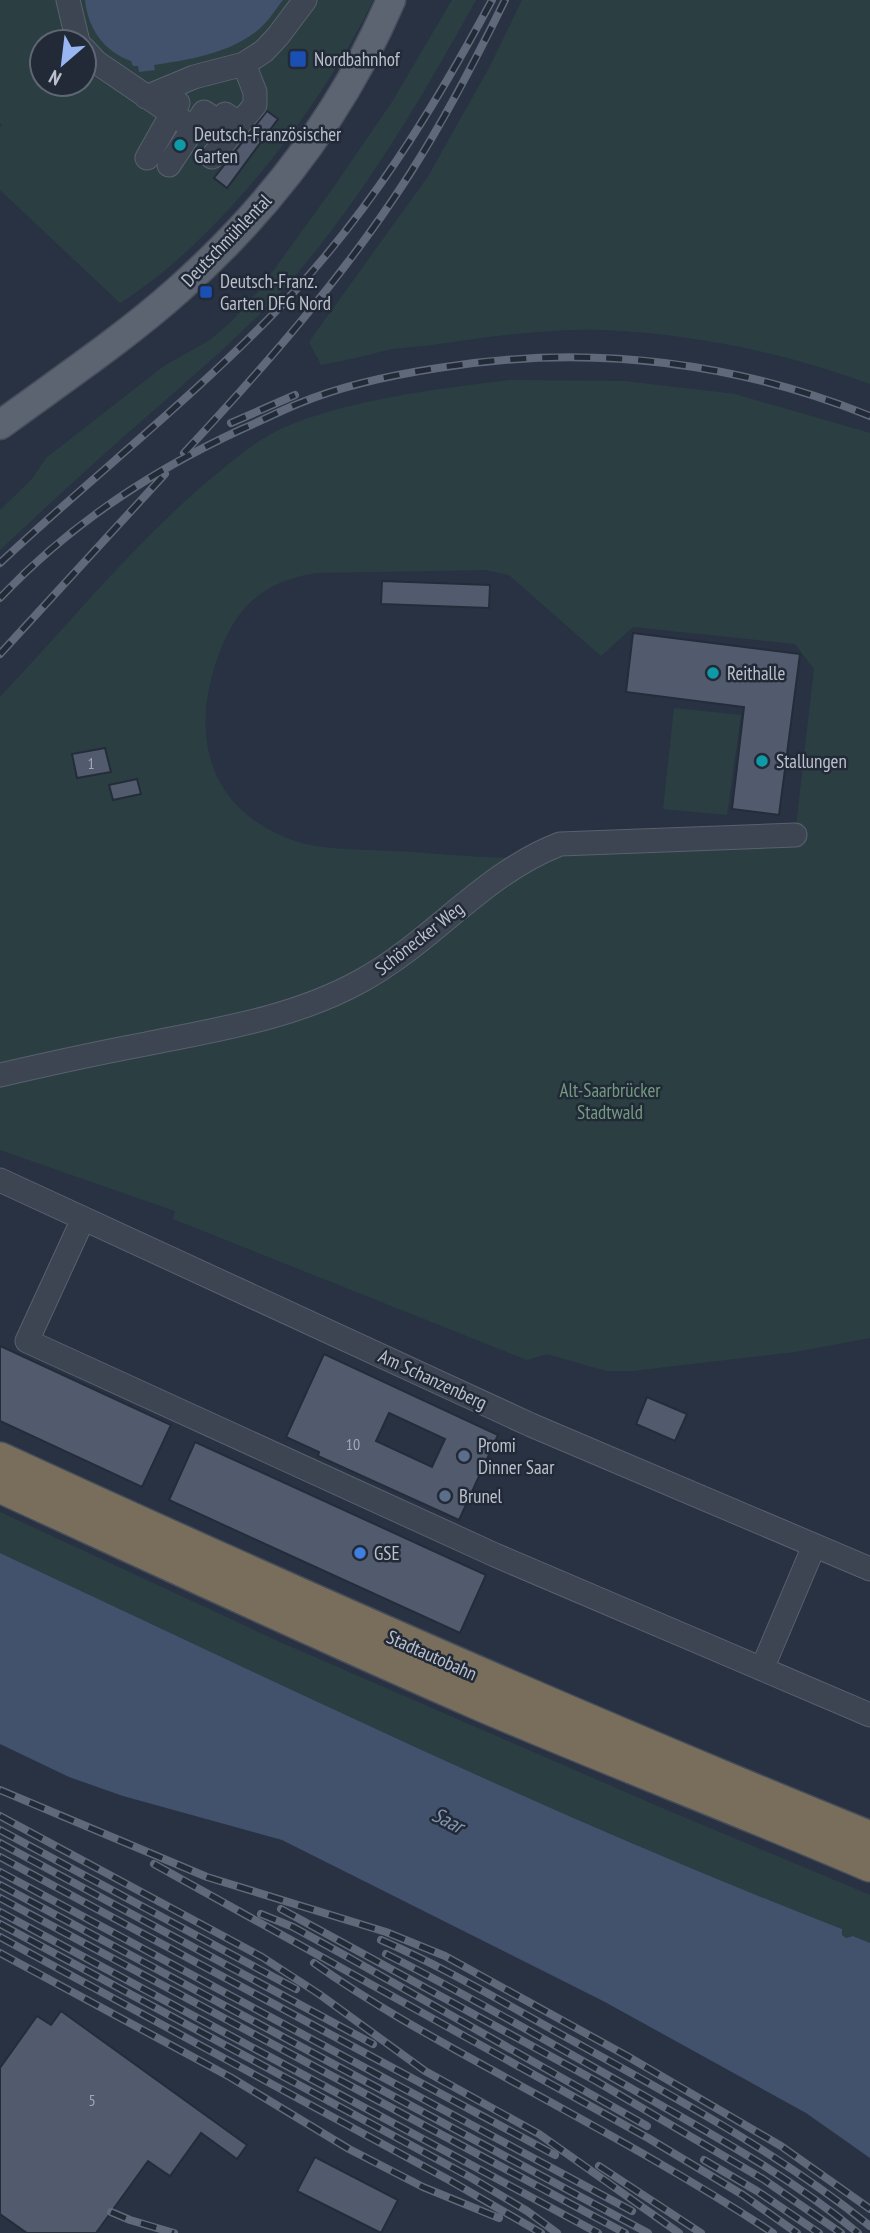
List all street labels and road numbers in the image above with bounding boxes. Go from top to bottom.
street label: Deutschmühlental [176,188,277,291]
street label: Schönecker Weg [370,896,468,980]
street label: Am Schanzenberg [375,1343,491,1415]
street label: Stadtautobahn [383,1624,481,1686]

